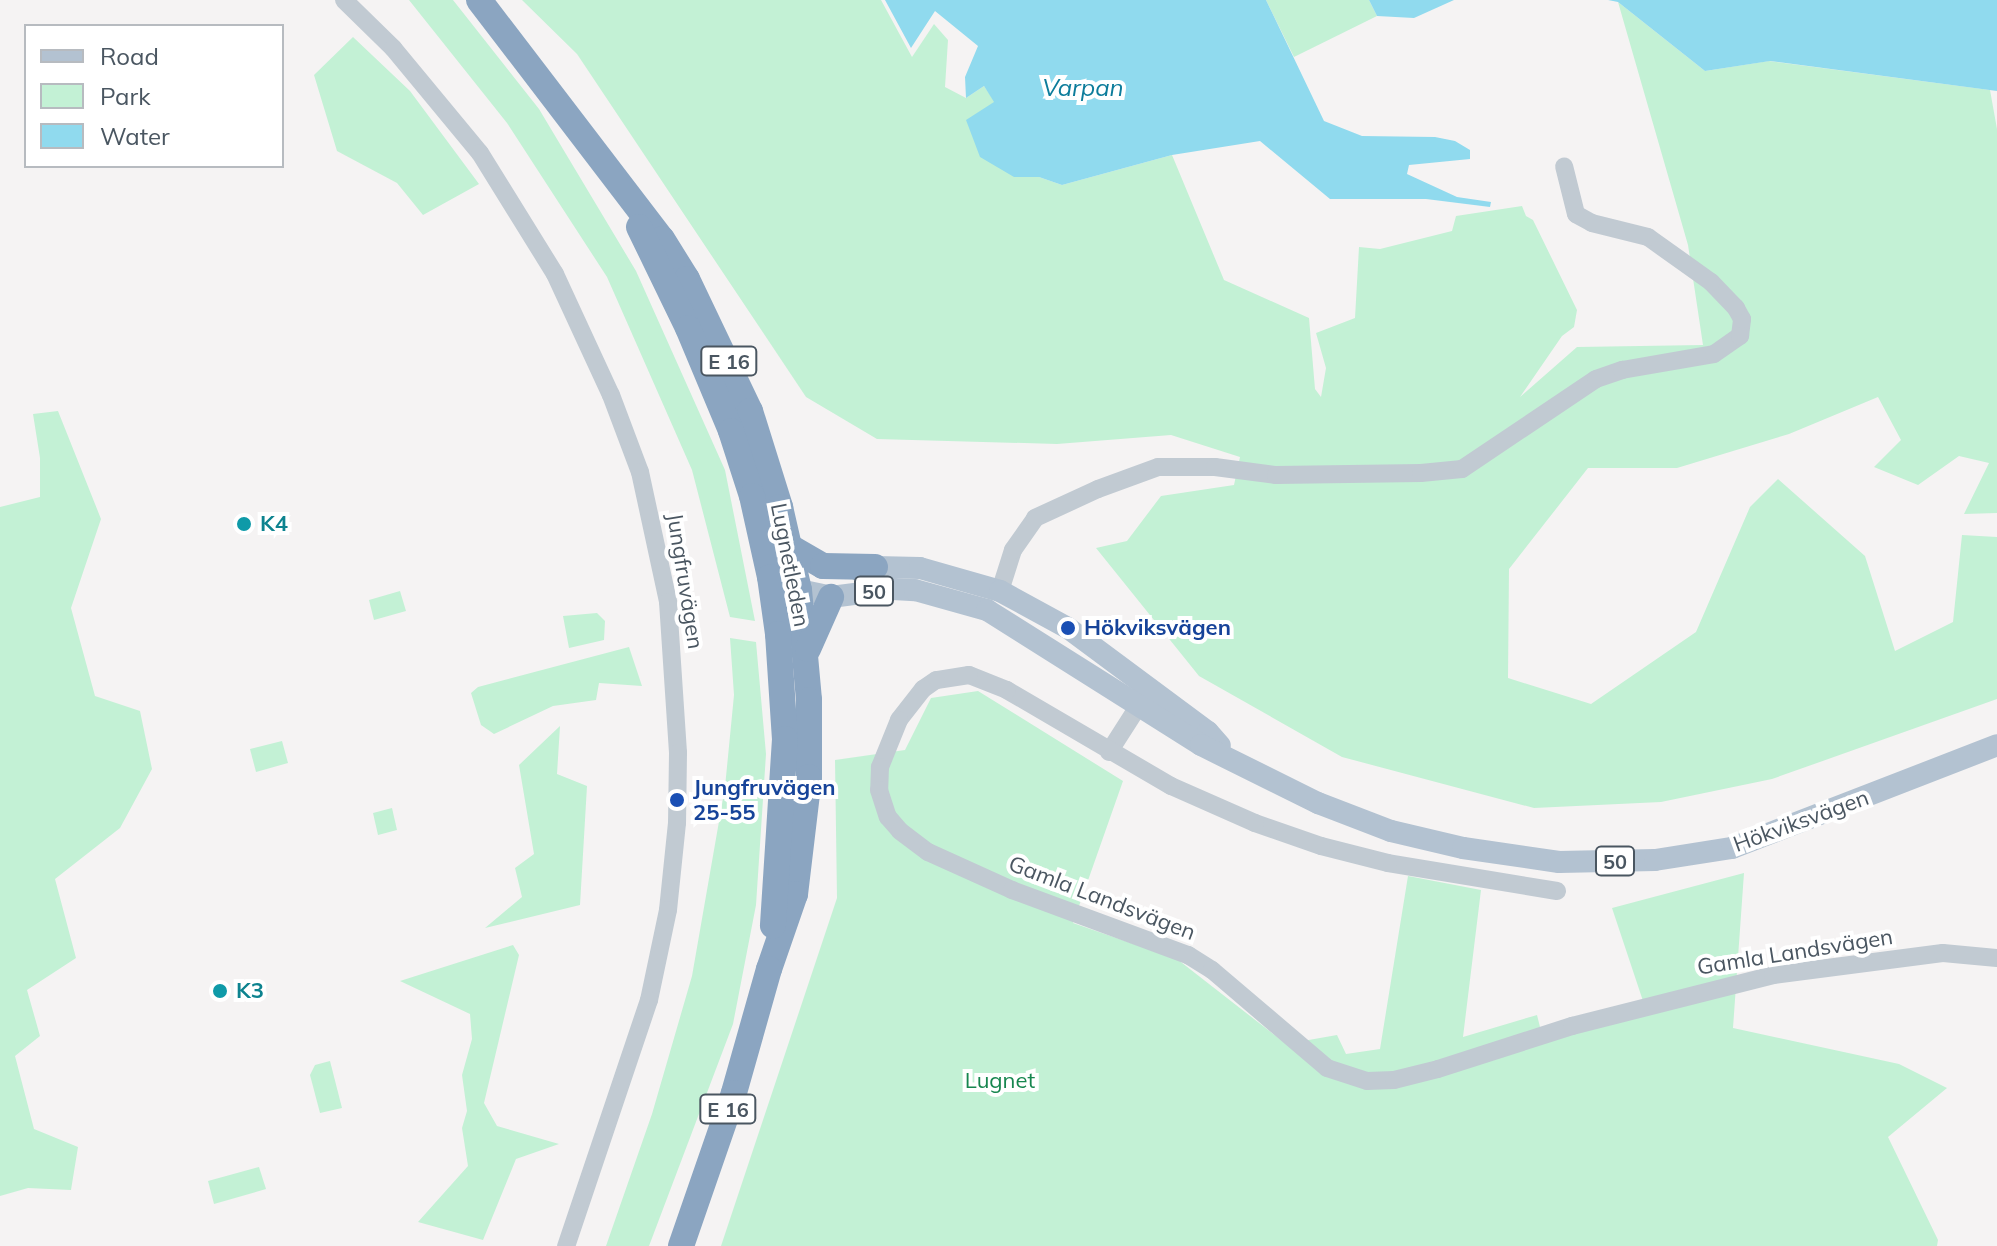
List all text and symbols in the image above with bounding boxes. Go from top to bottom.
legend [24,24,284,168]
text: Road [100,41,159,71]
water label: Varpan [1042,74,1124,102]
text: Park [100,81,151,111]
text: Water [100,121,170,151]
road number: E 16 [699,345,759,377]
street label: Lugnetleden [765,501,815,629]
place label: K4 [260,511,288,537]
street label: Jungfruvägen [661,511,709,651]
marker: K4 [235,515,253,533]
road number: 50 [854,575,894,607]
place label: Hökviksvägen [1084,615,1231,641]
marker: Hökviksvägen [1059,619,1077,637]
place label: Jungfruvägen 25-55 [693,774,835,826]
street label: Hökviksvägen [1730,784,1872,858]
marker: Jungfruvägen 25-55 [668,791,686,809]
road number: 50 [1595,845,1635,877]
street label: Gamla Landsvägen [1005,850,1199,946]
street label: Gamla Landsvägen [1695,923,1895,981]
place label: K3 [236,978,264,1004]
marker: K3 [211,982,229,1000]
park label: Lugnet [965,1068,1035,1094]
road number: E 16 [698,1093,758,1125]

